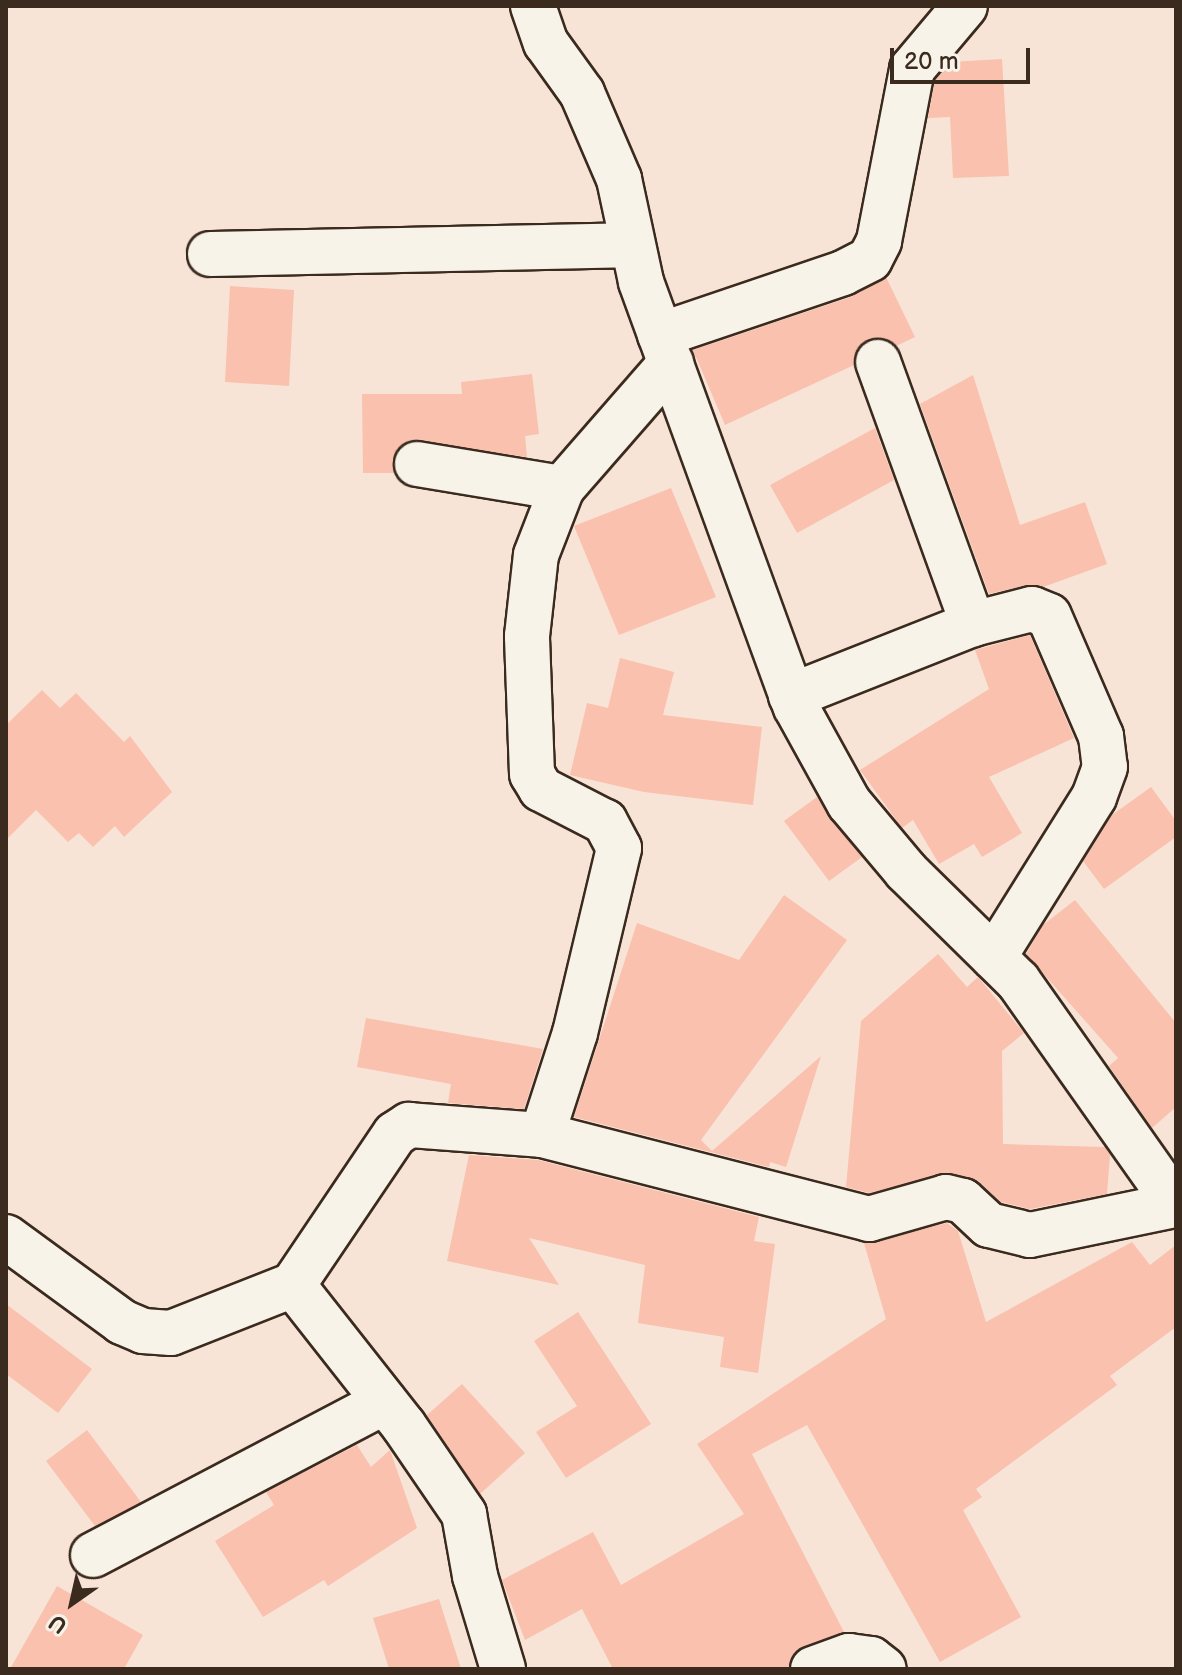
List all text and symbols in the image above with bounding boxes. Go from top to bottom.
scale bar [894,32,1034,82]
text: 20 m [904,47,959,76]
north arrow [32,1563,112,1643]
text: U [44,1608,72,1639]

